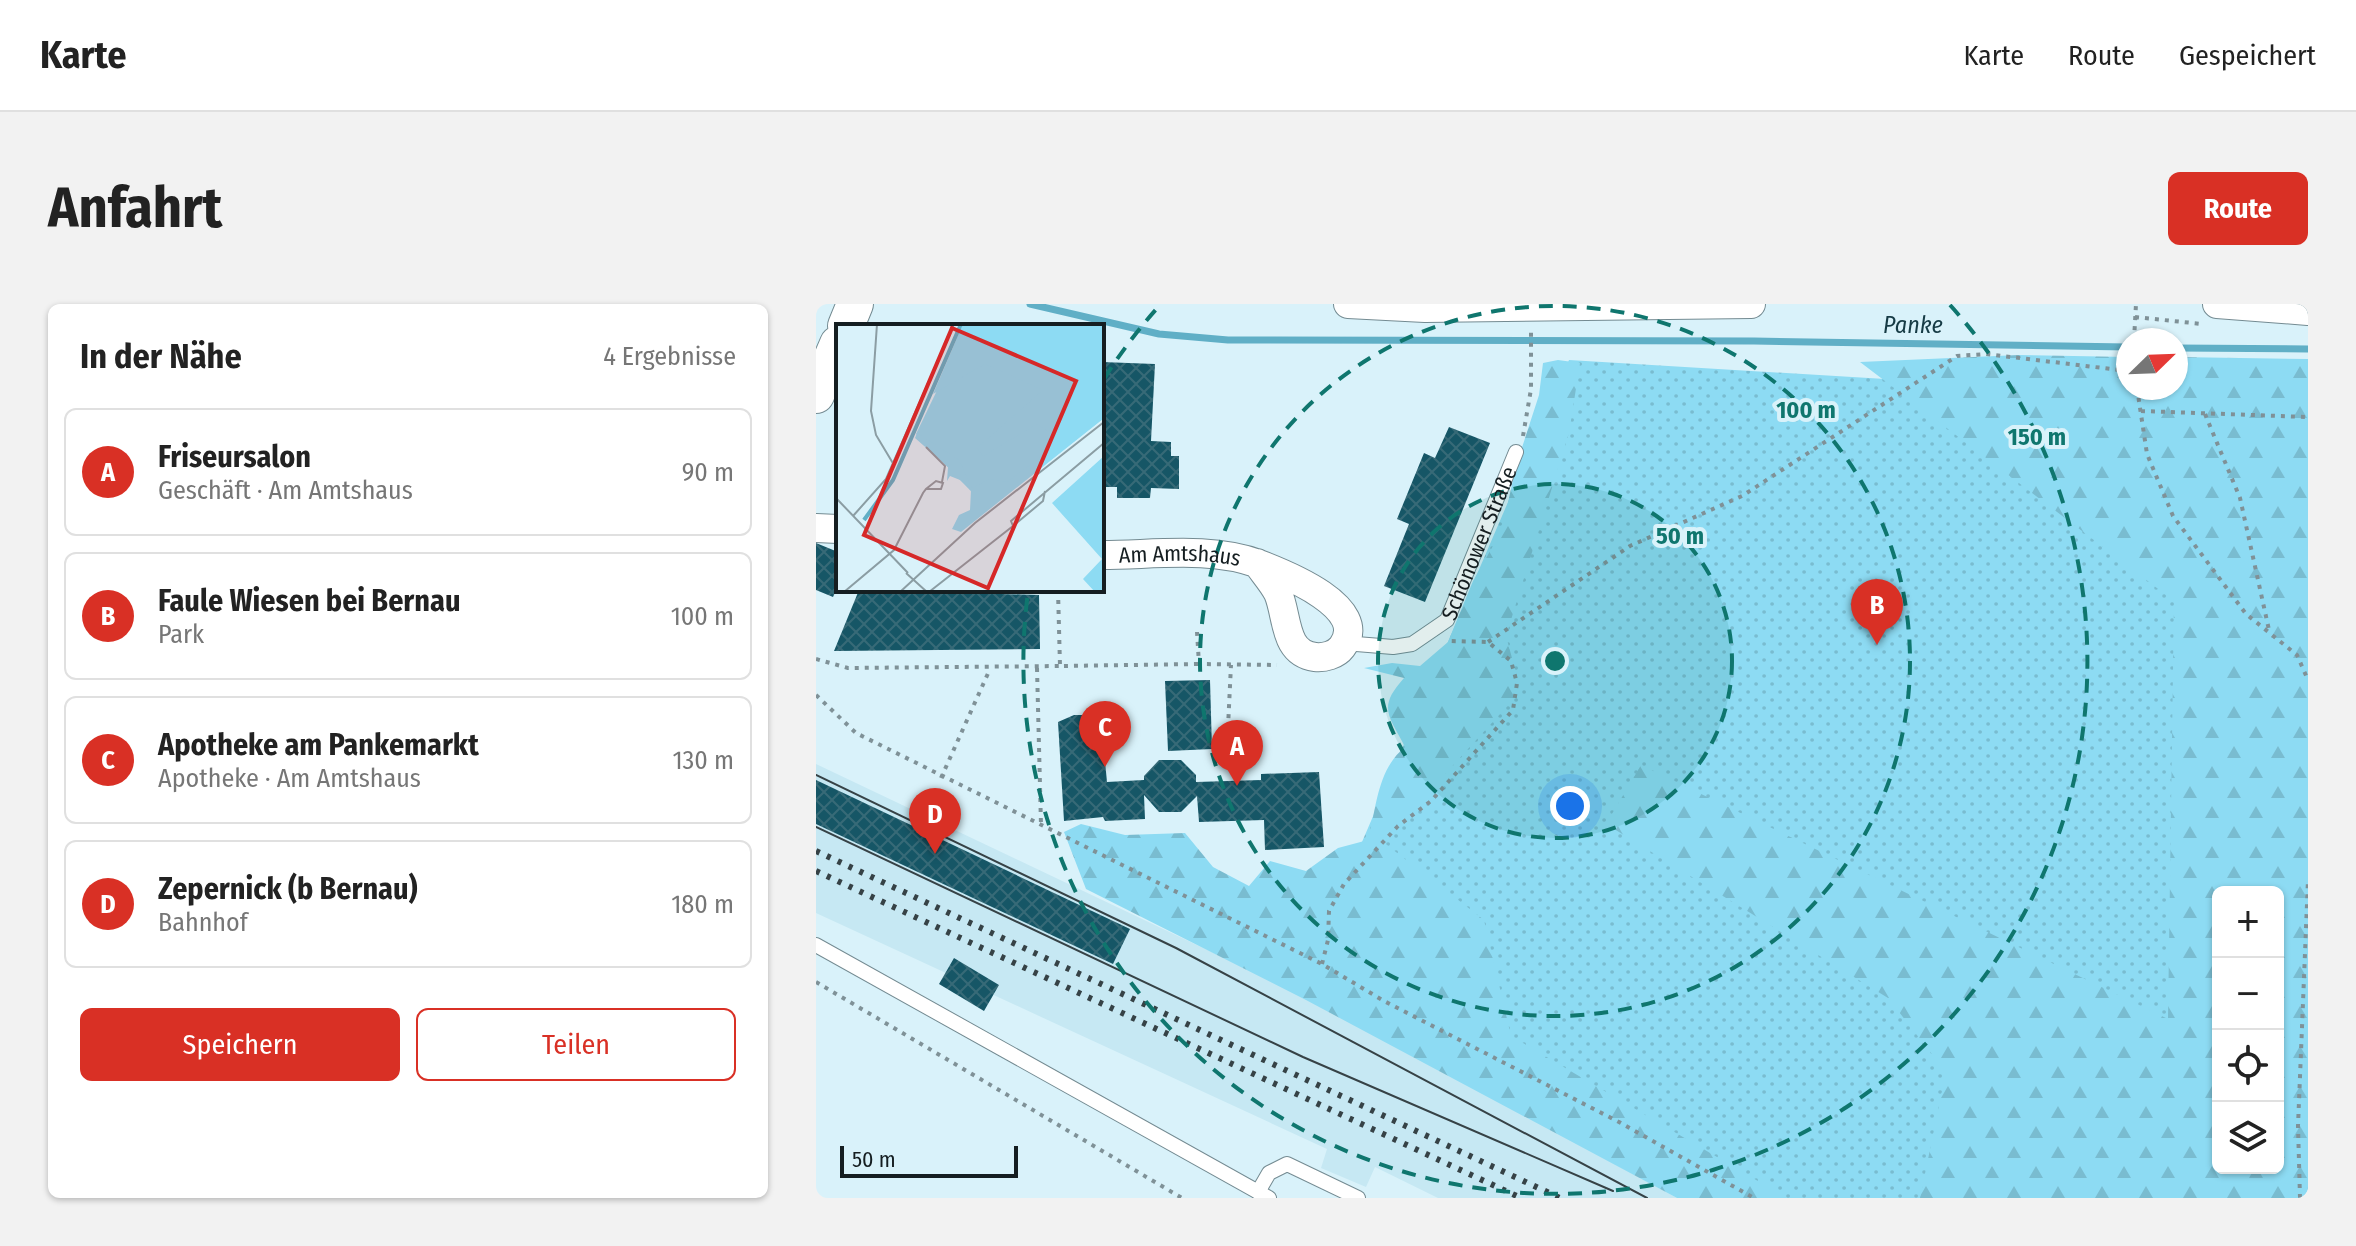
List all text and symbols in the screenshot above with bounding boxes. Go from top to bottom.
text: Karte [40,32,127,78]
text: Karte [1963,39,2024,72]
text: Route [2068,39,2135,72]
text: Gespeichert [2179,39,2316,72]
button: Route [2168,172,2308,245]
text: Anfahrt [48,175,222,242]
water label: Panke [1883,311,1943,339]
inset map [836,324,1104,592]
north arrow [2116,328,2188,400]
text: In der Nähe [80,336,242,377]
text: 4 Ergebnisse [603,341,736,372]
text: 100 m [1776,396,1836,424]
text: 150 m [2008,423,2066,451]
text: Friseursalon [158,439,311,475]
text: A [101,457,115,488]
text: 90 m [682,457,734,488]
street label: Schönower Straße [1436,463,1523,624]
text: Geschäft · Am Amtshaus [158,475,413,506]
text: 50 m [1656,522,1704,550]
street label: Am Amtshaus [1118,540,1243,572]
pin: B [1851,579,1903,645]
text: Faule Wiesen bei Bernau [158,583,461,619]
text: B [101,601,115,632]
text: 100 m [671,601,734,632]
text: Park [158,619,204,650]
centre of rings [1541,647,1569,675]
pin: C [1079,701,1131,767]
pin: A [1211,720,1263,786]
text: Apotheke am Pankemarkt [158,727,479,763]
text: C [101,745,115,776]
text: 130 m [672,745,734,776]
text: Apotheke · Am Amtshaus [158,763,421,794]
your location [1550,786,1590,826]
pin: D [909,788,961,854]
text: Zepernick (b Bernau) [158,871,418,907]
map controls [2212,886,2284,1174]
button: + [2212,886,2284,958]
text: D [100,889,116,920]
text: 180 m [671,889,734,920]
text: Bahnhof [158,907,248,938]
button: − [2212,958,2284,1030]
button: Speichern [80,1008,400,1081]
button: Teilen [416,1008,736,1081]
button: locate [2212,1030,2284,1102]
button: layers [2212,1102,2284,1174]
scale bar [840,1142,1018,1178]
text: 50 m [852,1146,896,1173]

